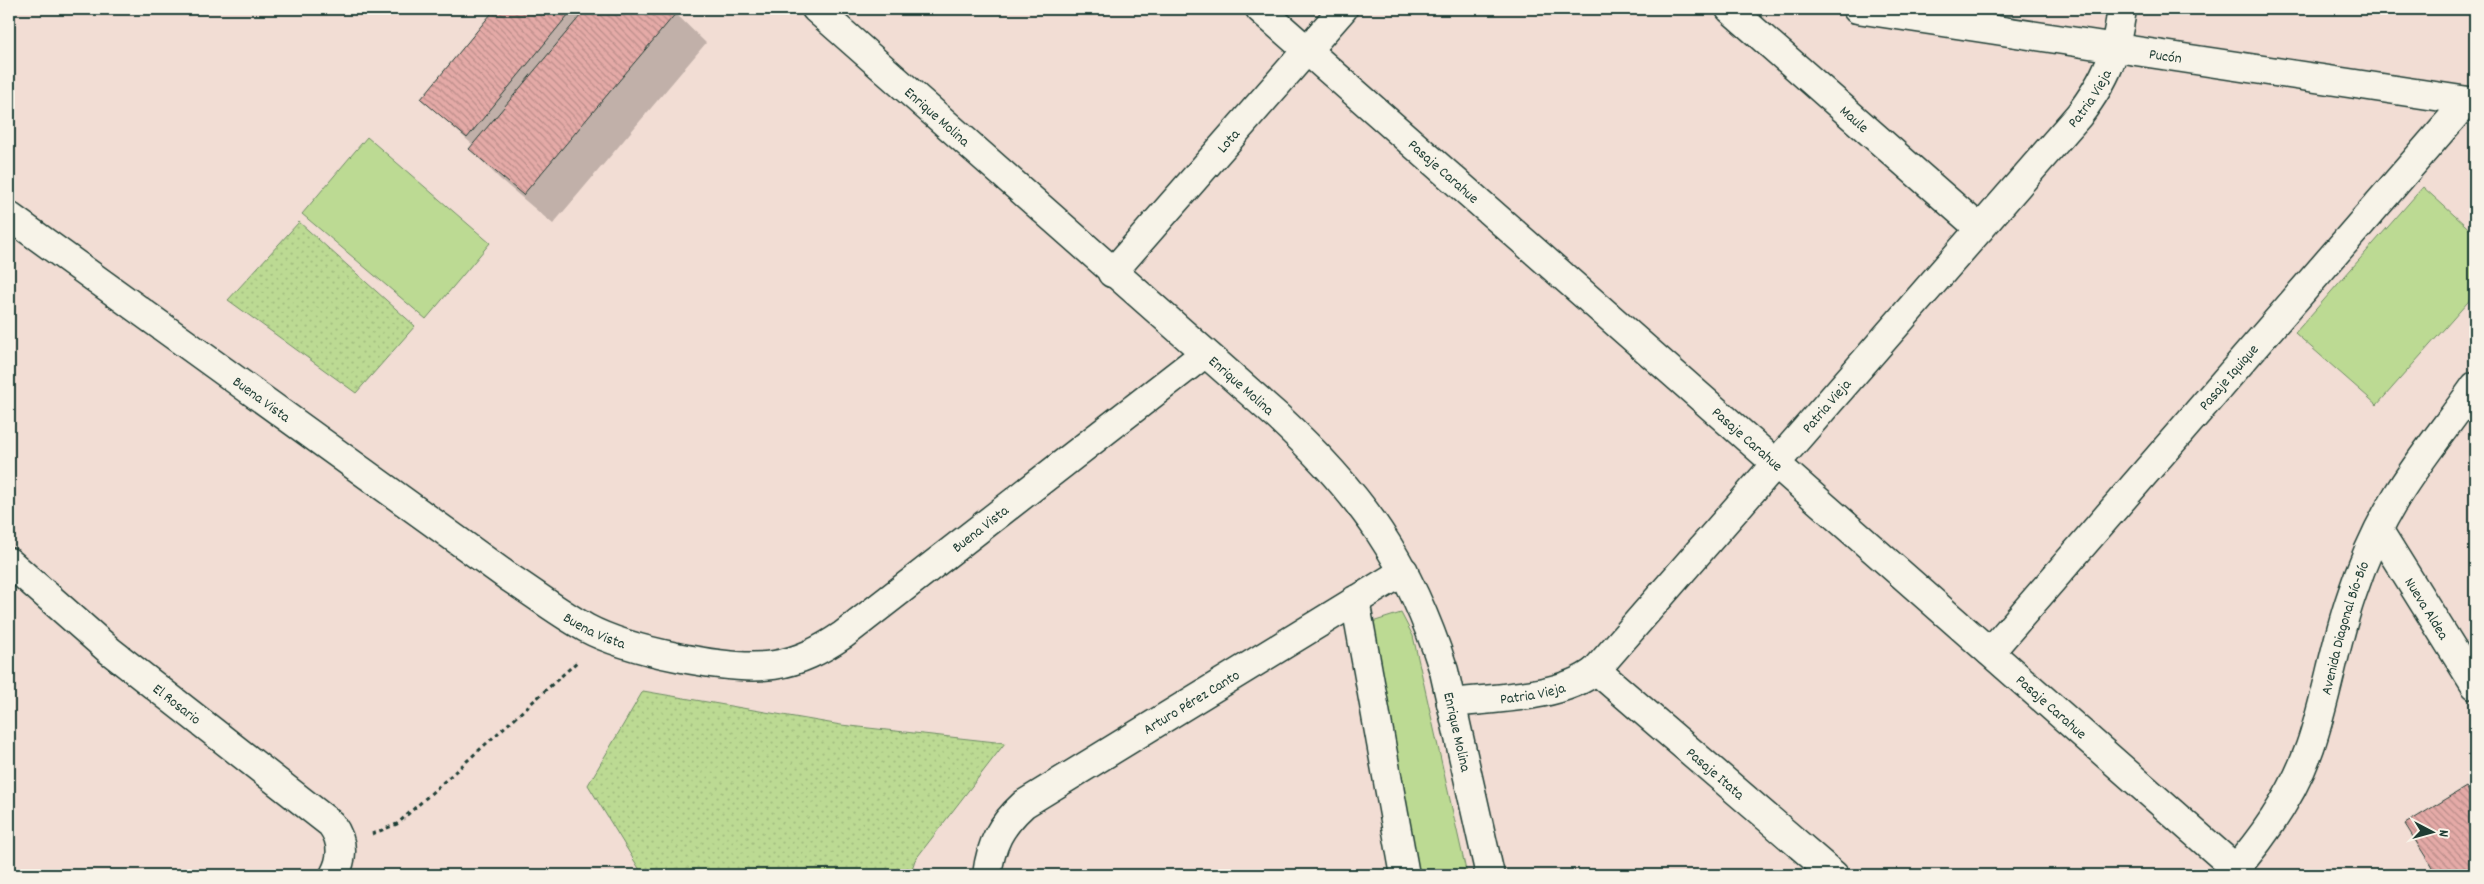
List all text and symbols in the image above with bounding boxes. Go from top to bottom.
street label: Pucón [2147,44,2183,71]
street label: Patria Vieja [2063,66,2119,134]
street label: Enrique Molina [898,83,974,153]
street label: Maule [1834,101,1873,139]
street label: Lota [1213,124,1247,159]
street label: Pasaje Carahue [1402,135,1483,210]
street label: Pasaje Iquique [2195,340,2265,416]
street label: Enrique Molina [1203,351,1279,422]
street label: Buena Vista [227,372,295,429]
street label: Patria Vieja [1798,374,1858,439]
street label: Pasaje Carahue [1706,403,1787,478]
street label: Buena Vista [948,500,1015,559]
street label: Avenida Diagonal Bío-Bío [2316,558,2376,697]
street label: Nueva Aldea [2398,574,2454,645]
street label: Buena Vista [558,608,629,656]
street label: Arturo Pérez Canto [1139,665,1245,741]
street label: Pasaje Carahue [2010,671,2091,746]
street label: Patria Vieja [1499,678,1569,711]
street label: El Rosario [147,679,205,731]
street label: Enrique Molina [1436,690,1476,775]
street label: Pasaje Itata [1680,743,1749,807]
north arrow [2406,806,2456,856]
text: N [2433,829,2453,838]

